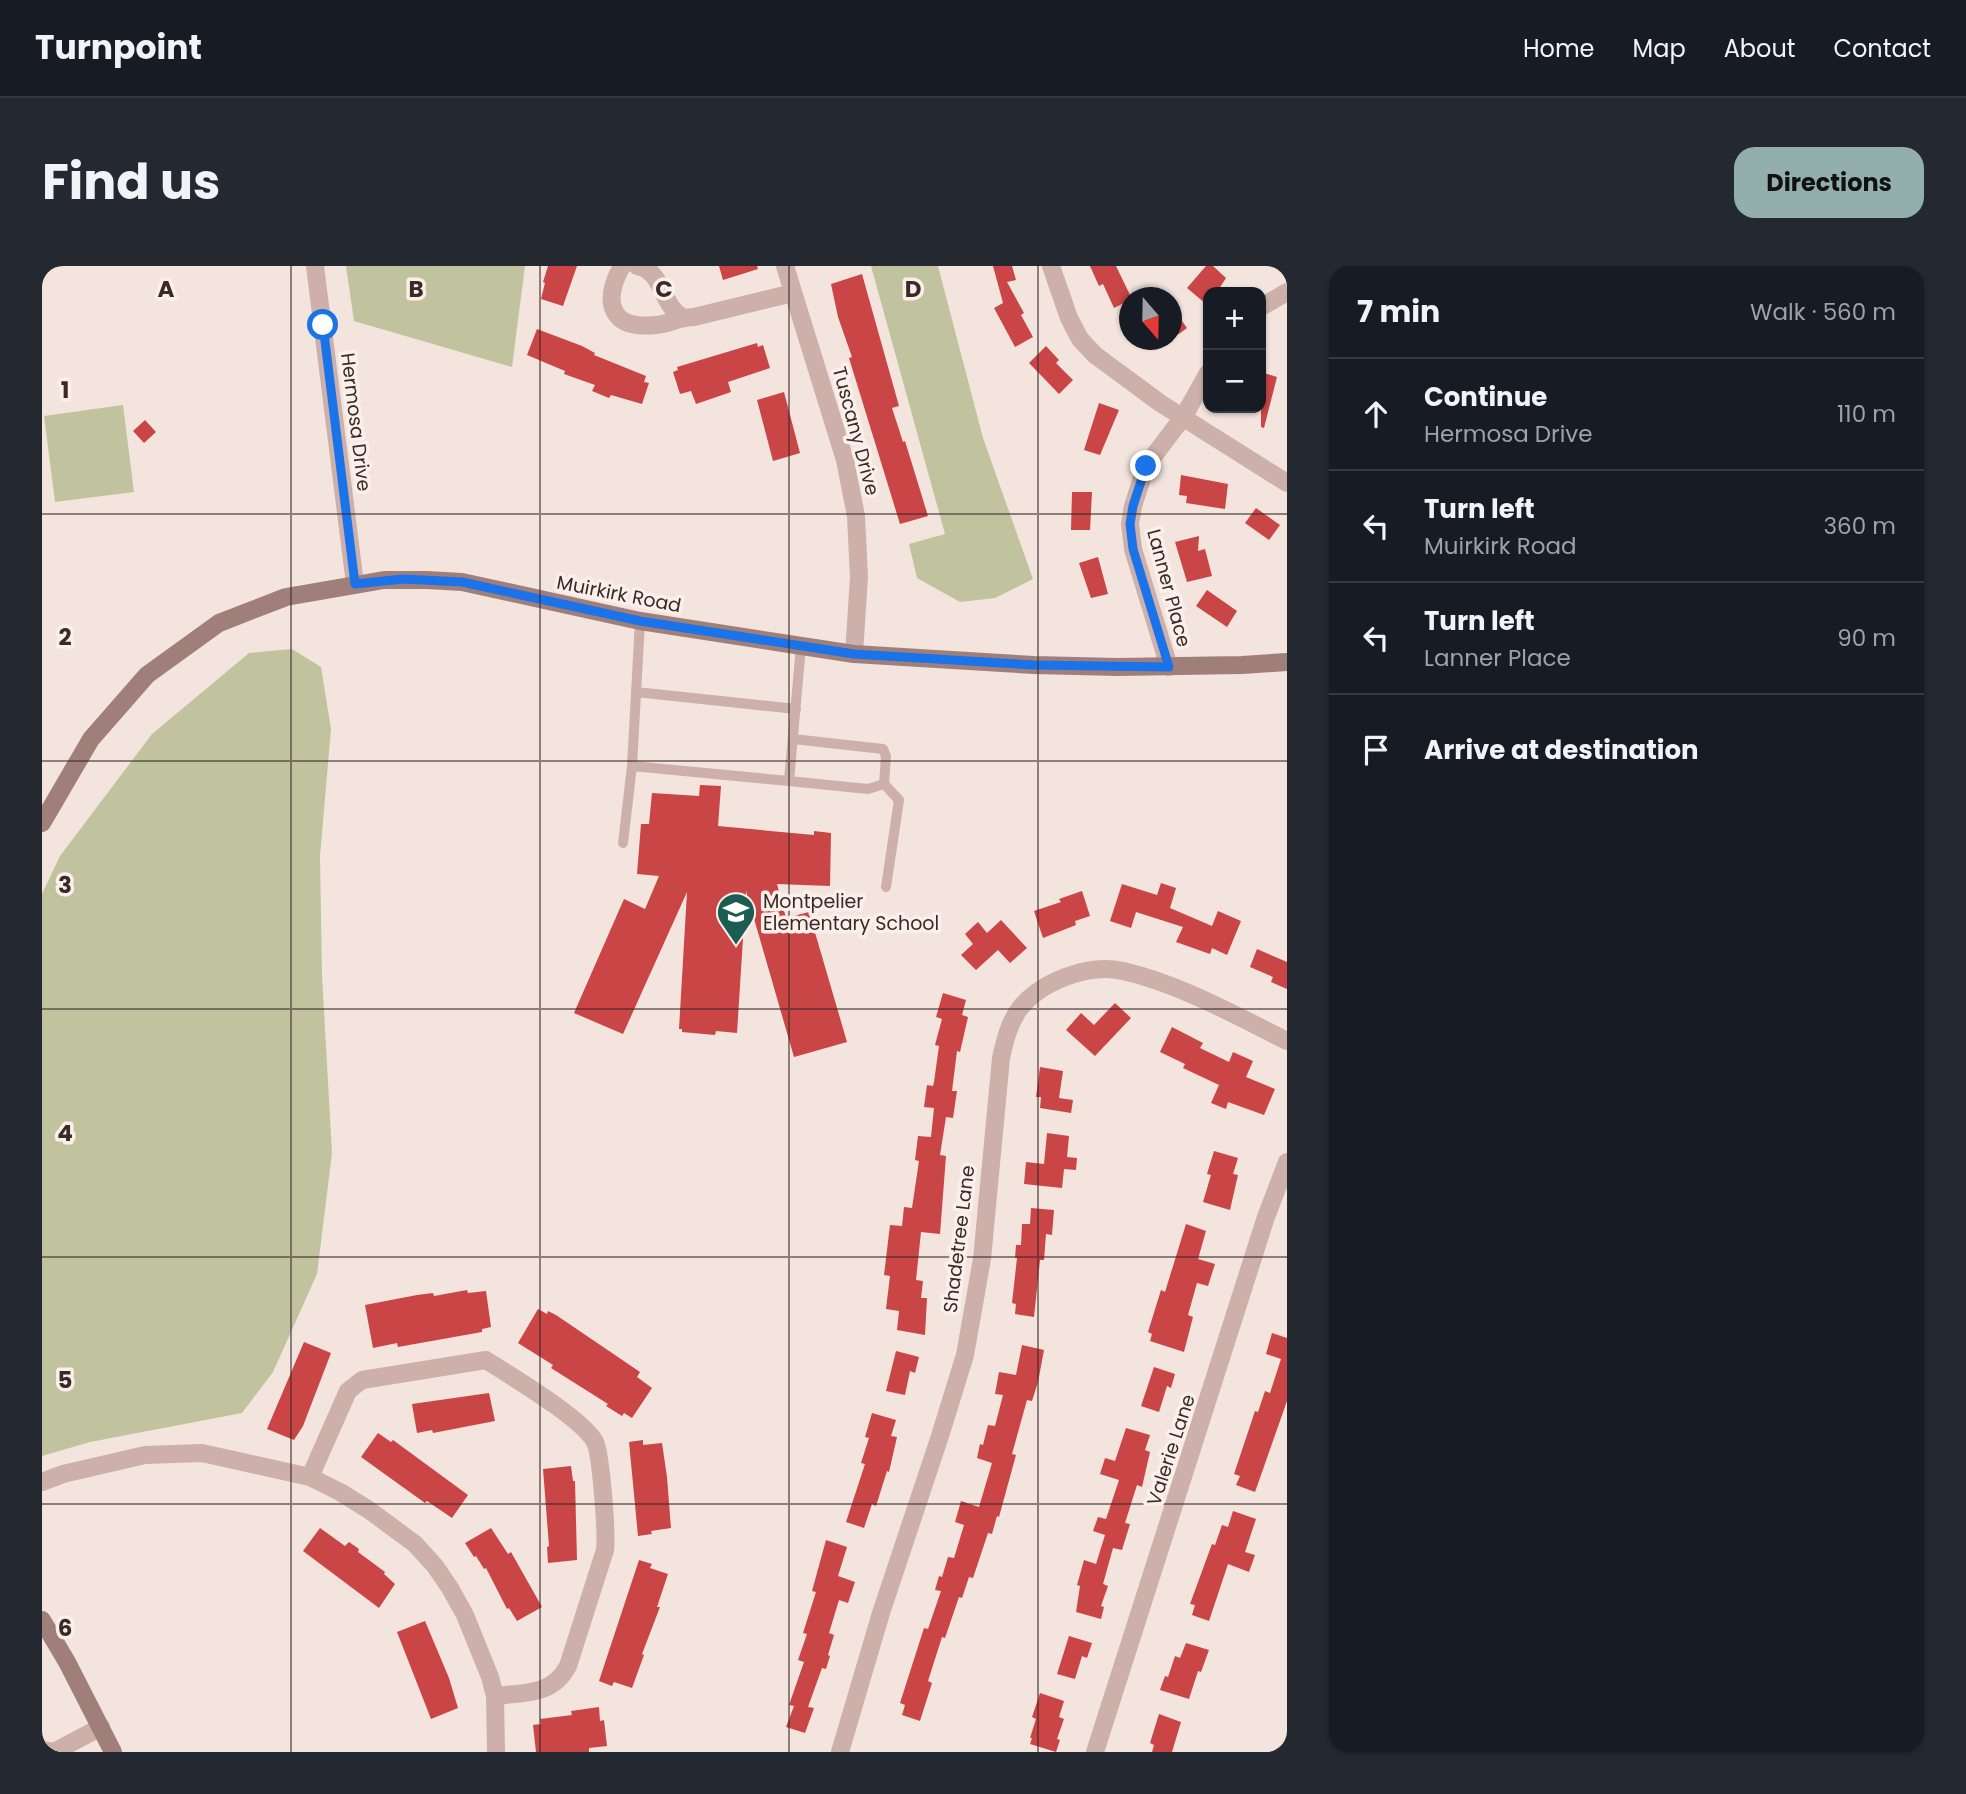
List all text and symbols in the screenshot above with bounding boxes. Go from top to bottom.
text: Turnpoint [35,24,202,71]
text: Home [1523,32,1595,65]
text: Map [1633,32,1686,65]
text: About [1724,32,1795,65]
text: Contact [1833,32,1931,65]
button: Directions [1734,147,1924,218]
text: Find us [42,148,220,216]
text: A [158,273,175,305]
text: B [408,273,424,305]
text: C [655,273,673,305]
text: D [905,273,921,305]
north arrow [1119,287,1182,350]
map controls [1203,287,1266,413]
button: + [1203,287,1266,350]
text: 7 min [1357,290,1440,333]
text: Walk · 560 m [1750,296,1896,328]
route start [307,309,338,340]
button: − [1203,350,1266,413]
street label: Hermosa Drive [334,351,378,493]
street label: Tuscany Drive [826,364,886,498]
text: 1 [61,374,69,406]
text: Continue [1424,379,1547,415]
icon: ahead [1357,395,1395,433]
text: 110 m [1837,398,1896,430]
text: Hermosa Drive [1424,418,1593,450]
route end [1130,450,1161,481]
text: Turn left [1424,491,1535,527]
icon: left [1357,507,1395,545]
text: 360 m [1824,510,1896,542]
street label: Lanner Place [1140,526,1198,650]
text: Muirkirk Road [1424,530,1577,562]
street label: Muirkirk Road [555,569,683,619]
text: Turn left [1424,603,1535,639]
icon: left [1357,619,1395,657]
text: 2 [58,621,72,653]
text: 90 m [1837,622,1896,654]
text: Lanner Place [1424,642,1571,674]
icon: arrive [1357,731,1395,769]
text: Arrive at destination [1424,732,1699,768]
text: 3 [58,869,72,901]
place label: Montpelier Elementary School [763,888,939,937]
school or university icon: Montpelier Elementary School [715,891,757,946]
text: 4 [57,1117,73,1149]
street label: Shadetree Lane [937,1164,981,1314]
text: 5 [58,1364,72,1396]
street label: Valerie Lane [1140,1391,1202,1509]
text: 6 [58,1612,72,1644]

